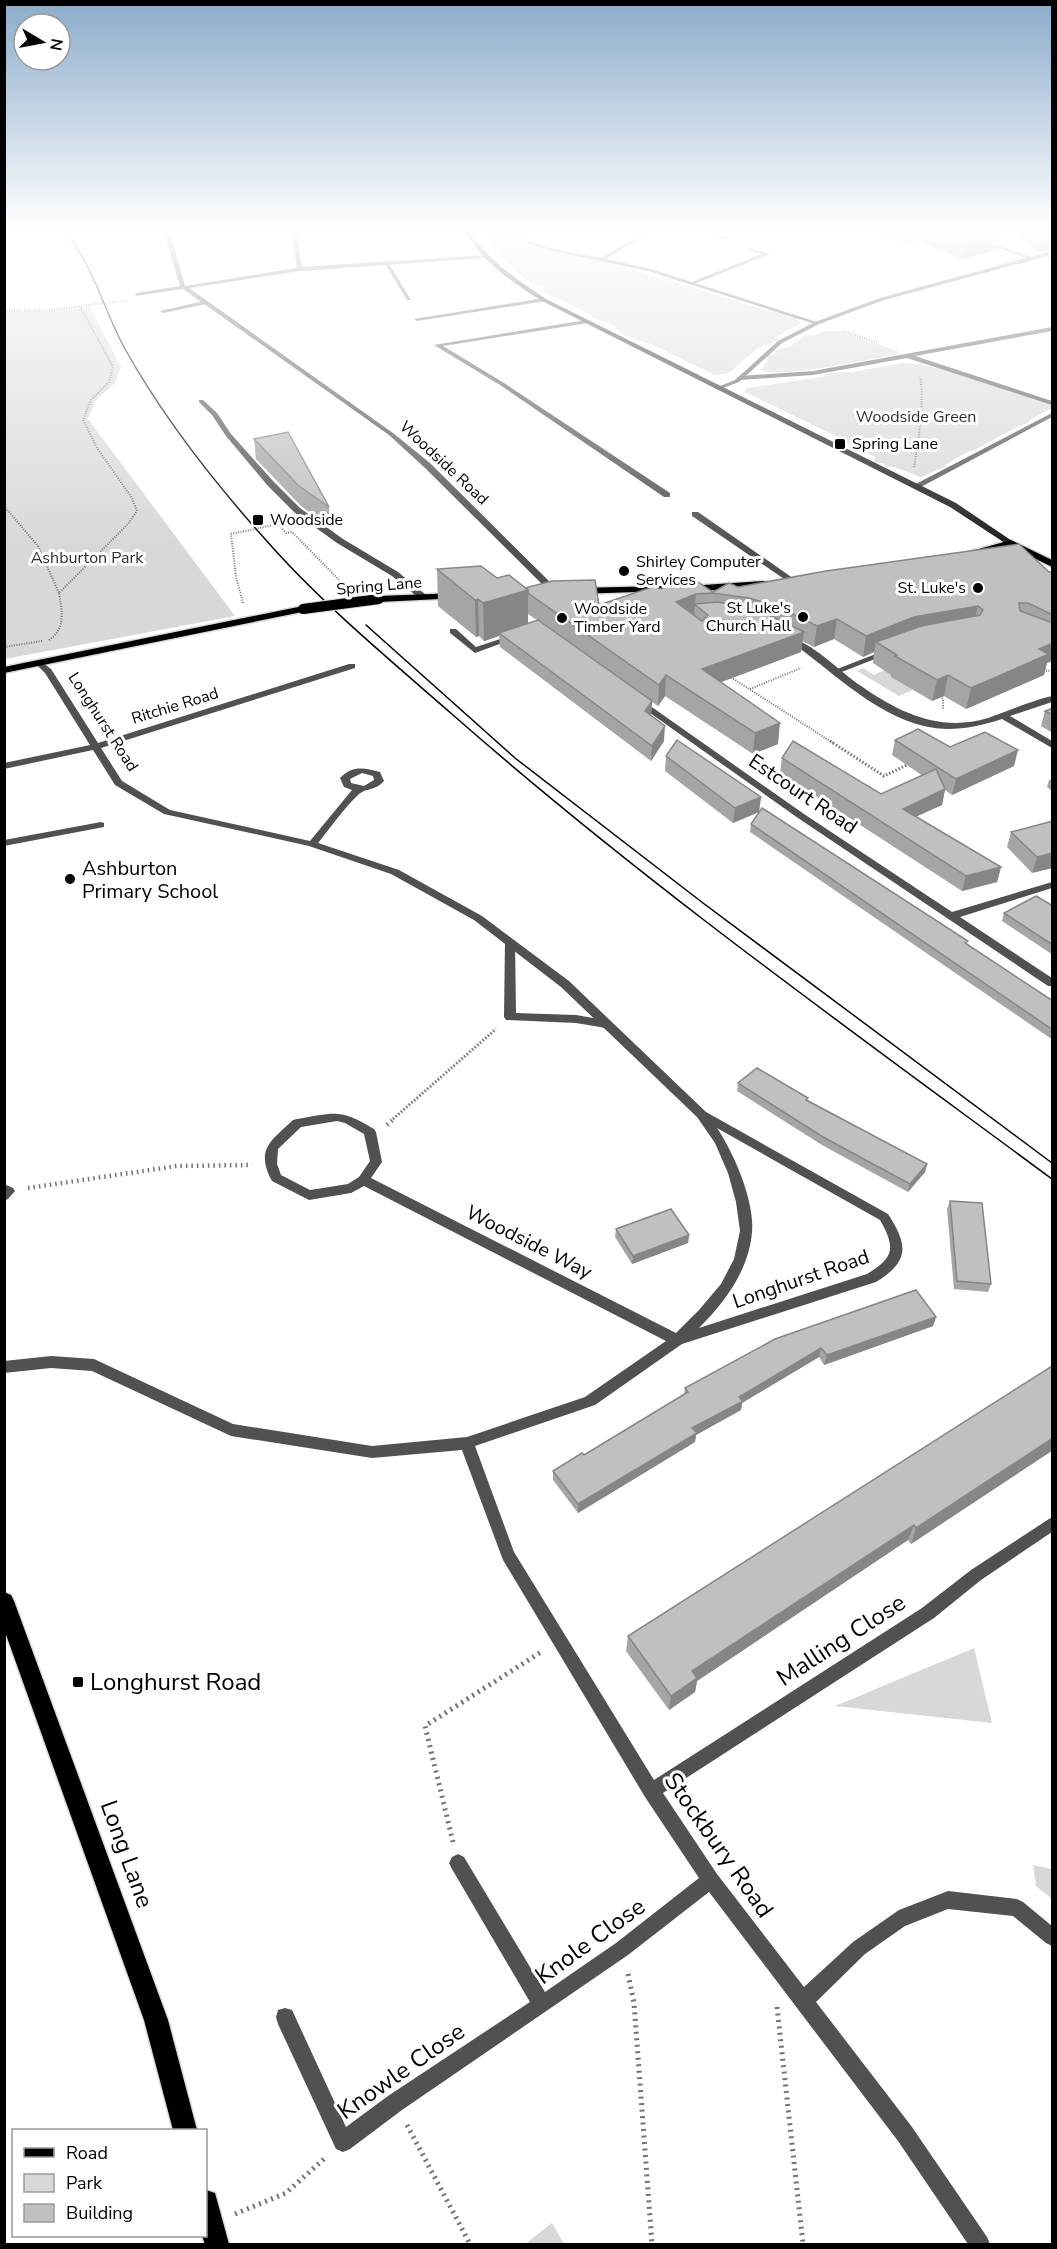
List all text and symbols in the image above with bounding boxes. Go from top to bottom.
north arrow [12,12,72,72]
text: N [44,37,68,52]
park label: Woodside Green [856,406,976,428]
street label: Woodside Road [395,416,493,510]
place label: Spring Lane [852,433,938,455]
marker: Spring Lane [833,437,847,451]
place label: Woodside [270,509,343,531]
marker: Woodside [251,513,265,527]
park label: Ashburton Park [31,547,144,569]
place label: Shirley Computer Services [636,551,761,591]
marker: Shirley Computer Services [617,564,631,578]
street label: Spring Lane [335,571,423,601]
place label: St. Luke's [898,577,966,599]
marker: St. Luke's [971,581,985,595]
place label: St Luke's Church Hall [706,597,791,637]
place label: Woodside Timber Yard [574,598,660,638]
marker: St Luke's Church Hall [796,610,810,624]
marker: Woodside Timber Yard [555,611,569,625]
street label: Longhurst Road [63,668,143,776]
street label: Ritchie Road [129,682,221,730]
street label: Estcourt Road [743,748,863,840]
place label: Ashburton Primary School [82,855,218,905]
marker: Ashburton Primary School [63,872,77,886]
street label: Woodside Way [461,1199,597,1286]
street label: Longhurst Road [729,1243,873,1315]
street label: Malling Close [770,1586,912,1694]
place label: Longhurst Road [90,1666,261,1698]
marker: Longhurst Road [71,1675,85,1689]
street label: Stockbury Road [657,1766,781,1924]
street label: Long Lane [93,1796,161,1912]
street label: Knole Close [529,1890,651,1992]
street label: Knowle Close [331,2015,471,2127]
legend [12,2129,207,2237]
text: Road [66,2141,108,2165]
text: Park [66,2171,103,2195]
text: Building [66,2201,133,2225]

